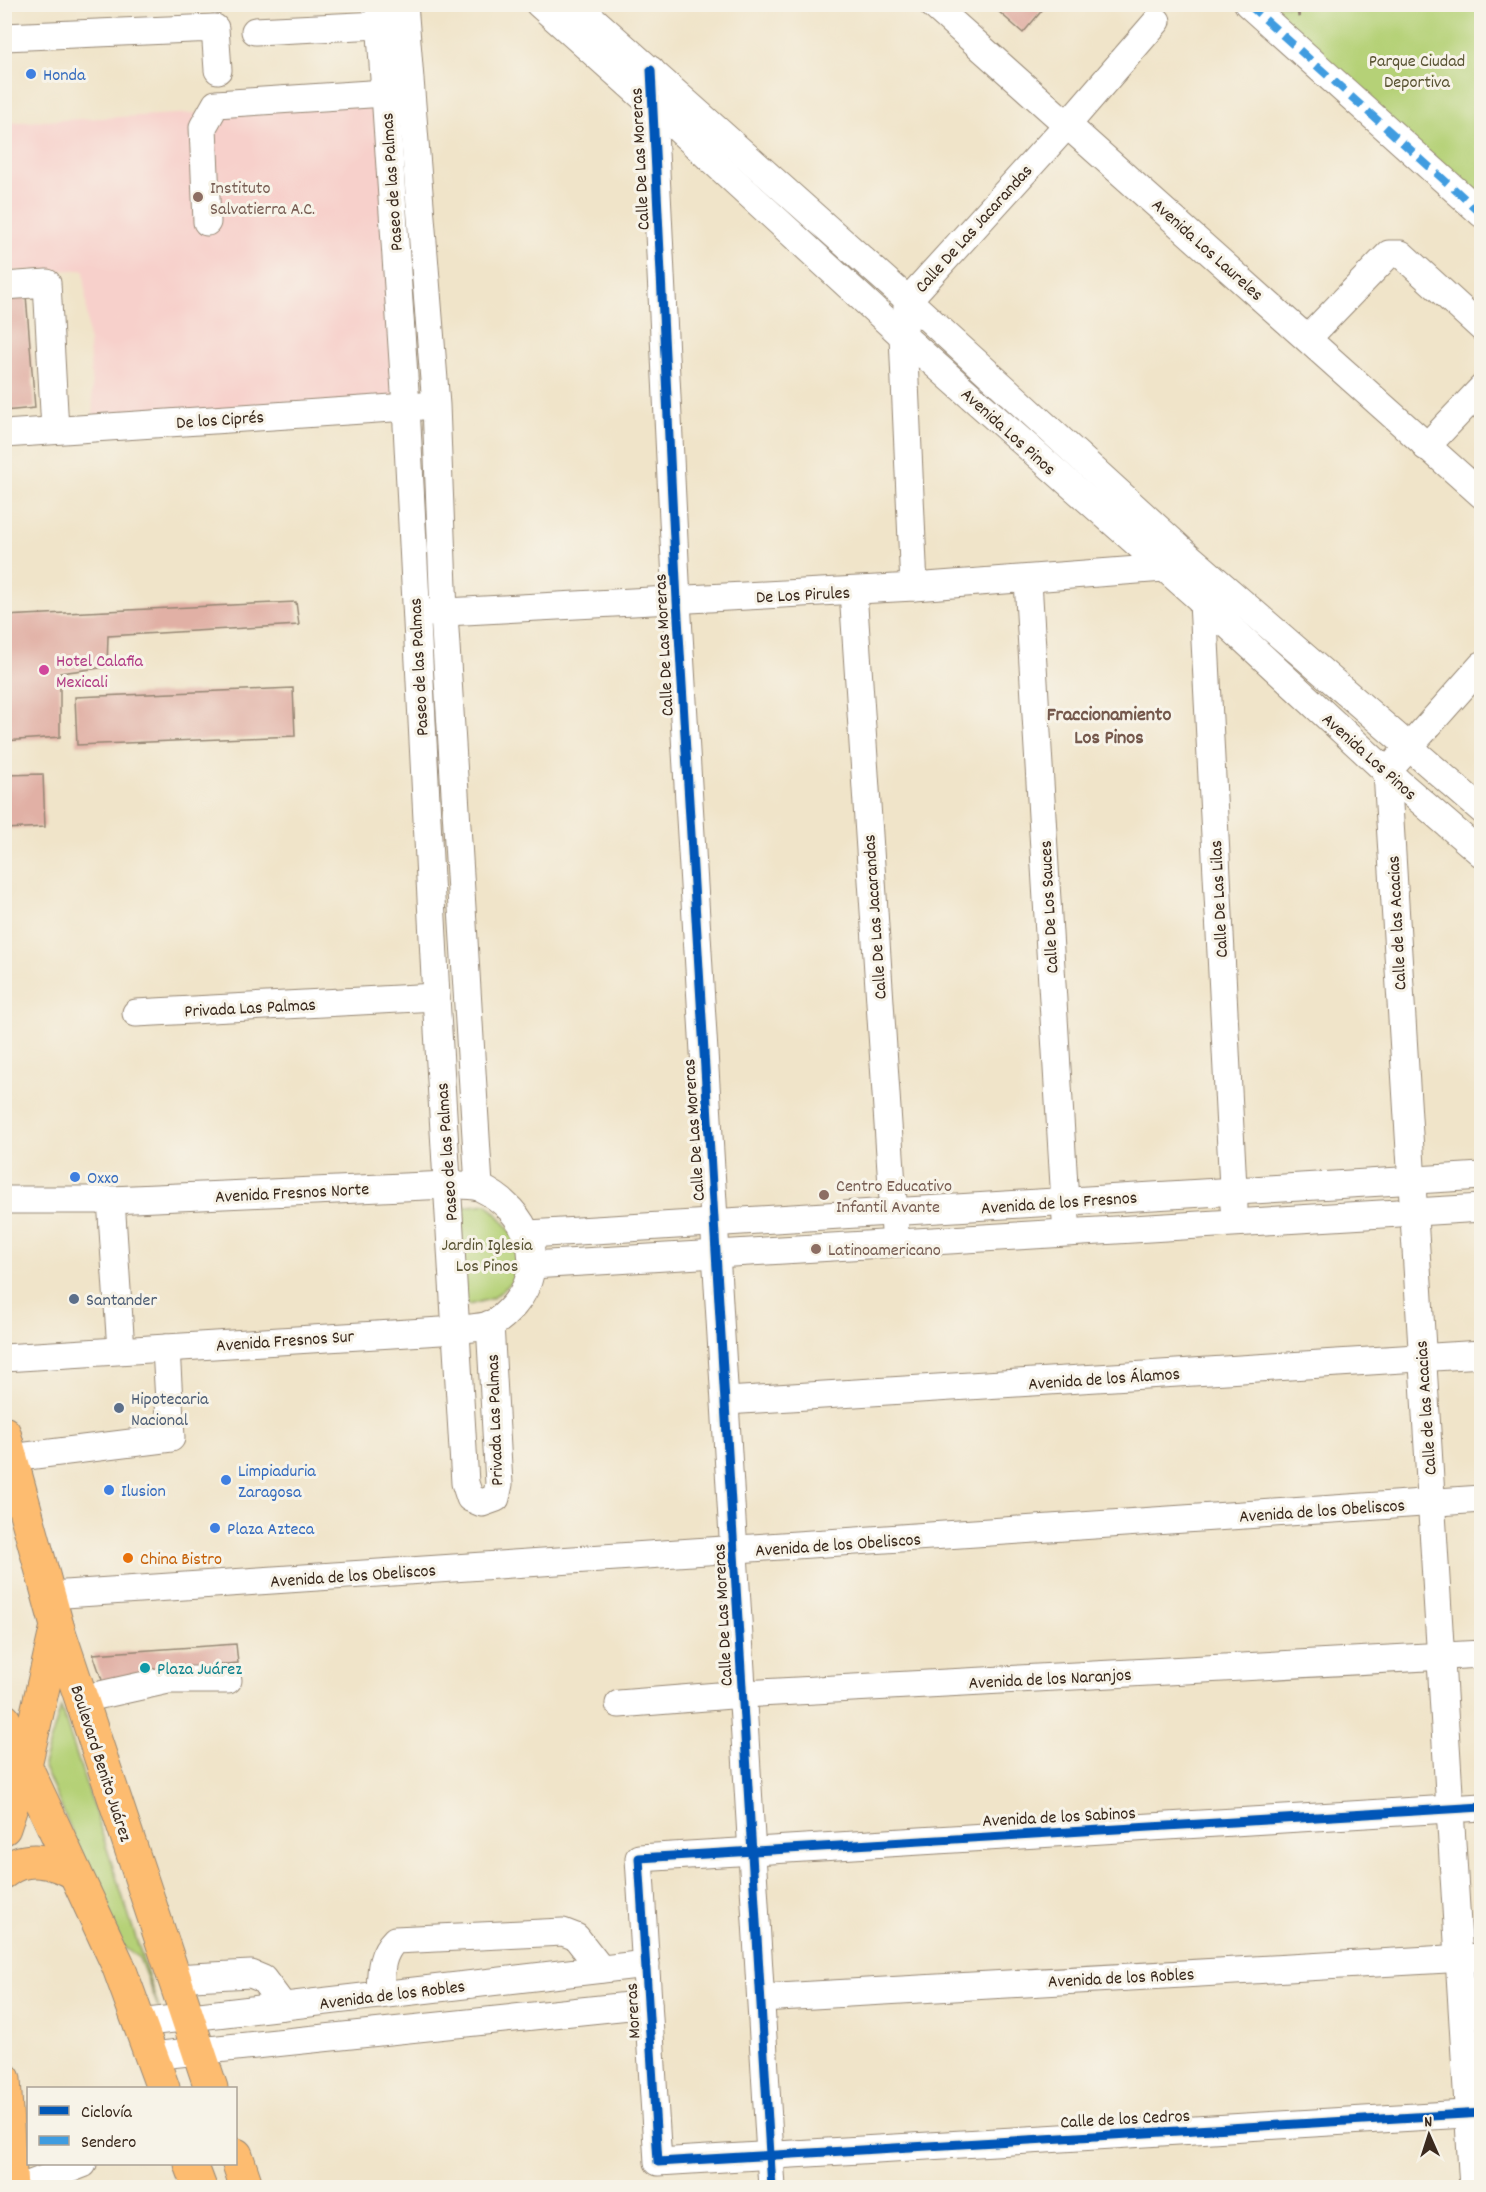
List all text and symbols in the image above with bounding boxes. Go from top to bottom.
park label: Parque Ciudad Deportiva [1369,50,1465,96]
place label: Honda [43,64,86,89]
marker: Honda [24,67,38,81]
street label: Calle De Las Moreras [625,87,658,231]
street label: Paseo de las Palmas [376,112,411,252]
street label: Calle De Las Jacarandas [910,160,1039,299]
place label: Instituto Salvatierra A.C. [210,177,315,223]
marker: Instituto Salvatierra A.C. [191,190,205,204]
street label: Avenida Los Laureles [1145,194,1268,308]
street label: Avenida Los Pinos [954,383,1060,482]
street label: De los Ciprés [175,406,265,437]
street label: Calle De Las Moreras [649,573,682,717]
street label: De Los Pirules [755,582,851,611]
street label: Paseo de las Palmas [404,597,437,737]
place label: Hotel Calafia Mexicali [56,650,144,696]
marker: Hotel Calafia Mexicali [37,663,51,677]
district label: Fraccionamiento Los Pinos [1047,702,1171,753]
street label: Avenida Los Pinos [1315,708,1421,807]
street label: Calle De Las Jacarandas [858,833,895,1000]
street label: Calle De Las Lilas [1205,839,1236,958]
street label: Calle De Los Sauces [1035,840,1066,974]
street label: Calle de las Acacias [1382,855,1415,991]
street label: Privada Las Palmas [184,994,317,1025]
street label: Calle De Las Moreras [678,1058,713,1202]
street label: Paseo de las Palmas [431,1082,466,1222]
place label: Oxxo [87,1167,119,1192]
marker: Oxxo [68,1170,82,1184]
place label: Centro Educativo Infantil Avante [836,1175,952,1221]
street label: Avenida Fresnos Norte [214,1178,370,1211]
street label: Avenida de los Fresnos [980,1187,1138,1222]
marker: Centro Educativo Infantil Avante [817,1188,831,1202]
park label: Jardin Iglesia Los Pinos [442,1234,533,1280]
place label: Latinoamericano [828,1239,941,1264]
marker: Latinoamericano [809,1242,823,1256]
place label: Santander [86,1289,157,1314]
marker: Santander [67,1292,81,1306]
street label: Avenida Fresnos Sur [215,1325,355,1360]
street label: Calle de las Acacias [1410,1340,1445,1476]
street label: Privada Las Palmas [482,1354,511,1486]
street label: Avenida de los Álamos [1027,1363,1181,1398]
place label: Hipotecaria Nacional [131,1388,209,1434]
marker: Hipotecaria Nacional [112,1401,126,1415]
place label: Limpiaduria Zaragosa [238,1460,316,1506]
marker: Limpiaduria Zaragosa [219,1473,233,1487]
place label: Ilusion [121,1480,166,1505]
marker: Ilusion [102,1483,116,1497]
street label: Avenida de los Obeliscos [1238,1494,1406,1531]
place label: Plaza Azteca [227,1518,315,1543]
marker: Plaza Azteca [208,1521,222,1535]
street label: Avenida de los Obeliscos [754,1528,922,1565]
street label: Calle De Las Moreras [708,1543,741,1687]
place label: China Bistro [140,1548,222,1573]
marker: China Bistro [121,1551,135,1565]
street label: Avenida de los Obeliscos [269,1559,437,1596]
place label: Plaza Juárez [157,1658,242,1683]
marker: Plaza Juárez [138,1661,152,1675]
street label: Avenida de los Naranjos [968,1664,1132,1697]
street label: Boulevard Benito Juárez [63,1682,137,1845]
street label: Avenida de los Sabinos [982,1802,1137,1835]
street label: Avenida de los Robles [1047,1963,1195,1996]
street label: Avenida de los Robles [318,1975,467,2018]
street label: Moreras [621,1982,648,2039]
legend [27,2087,237,2165]
text: Ciclovía [81,2101,133,2126]
street label: Calle de los Cedros [1060,2105,1191,2136]
north arrow [1399,2105,1459,2165]
text: N [1424,2111,1433,2134]
text: Sendero [81,2131,136,2156]

